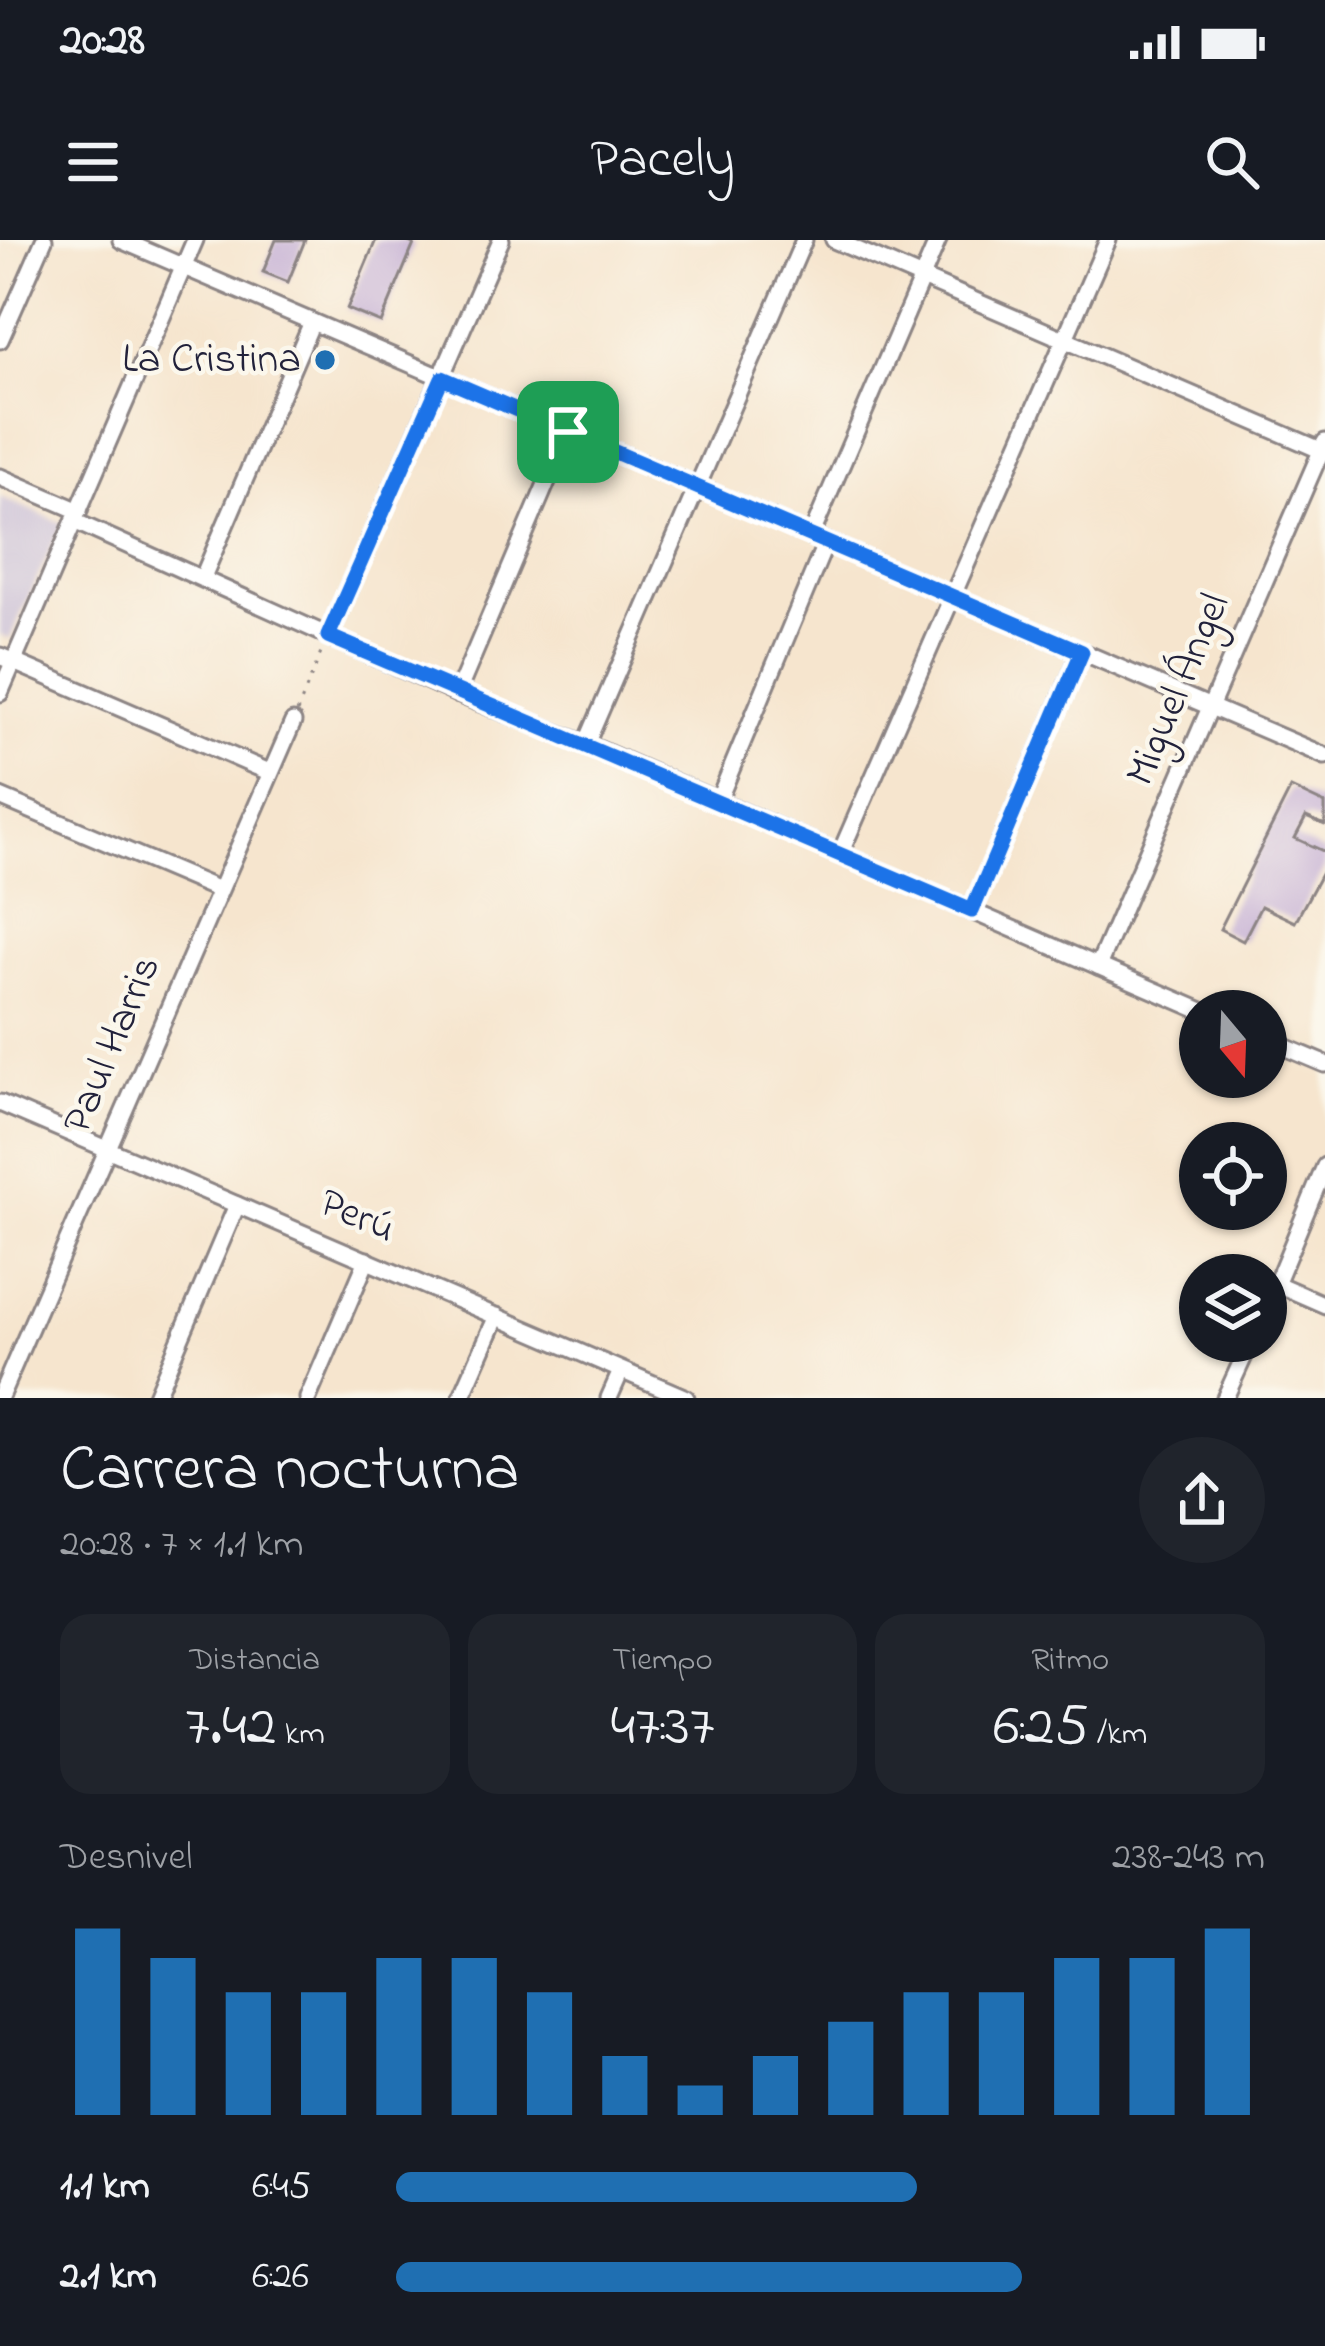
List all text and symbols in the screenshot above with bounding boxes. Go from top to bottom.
text: 20:28 [60,9,145,75]
text: Pacely [590,123,735,201]
icon: menu [60,129,126,195]
icon: search [1199,129,1265,195]
place label: La Cristina [122,330,301,391]
marker: La Cristina [312,347,338,373]
pin [517,381,619,483]
icon: arrive [535,399,601,465]
street label: Miguel Ángel [1111,584,1247,796]
street label: Paul Harris [48,947,178,1143]
north arrow [1179,990,1287,1098]
map controls [1179,990,1287,1362]
button: locate [1179,1122,1287,1230]
street label: Perú [309,1174,405,1260]
button: layers [1179,1254,1287,1362]
text: Carrera nocturna [60,1424,520,1520]
button: share [1139,1437,1265,1563]
text: 20:28 · 7 × 1.1 km [60,1517,303,1574]
text: Distancia [190,1637,320,1685]
text: Tiempo [612,1637,713,1685]
text: Ritmo [1031,1637,1109,1685]
text: 7.42 [185,1685,276,1772]
text: 47:37 [610,1685,715,1772]
text: 6:25 [993,1685,1089,1772]
text: km [276,1711,325,1759]
text: /km [1089,1711,1147,1759]
text: Desnivel [60,1830,192,1887]
text: 238–243 m [1112,1830,1265,1887]
text: 1.1 km [60,2159,150,2216]
text: 6:45 [252,2159,311,2216]
text: 2.1 km [60,2249,157,2306]
text: 6:26 [252,2249,309,2306]

